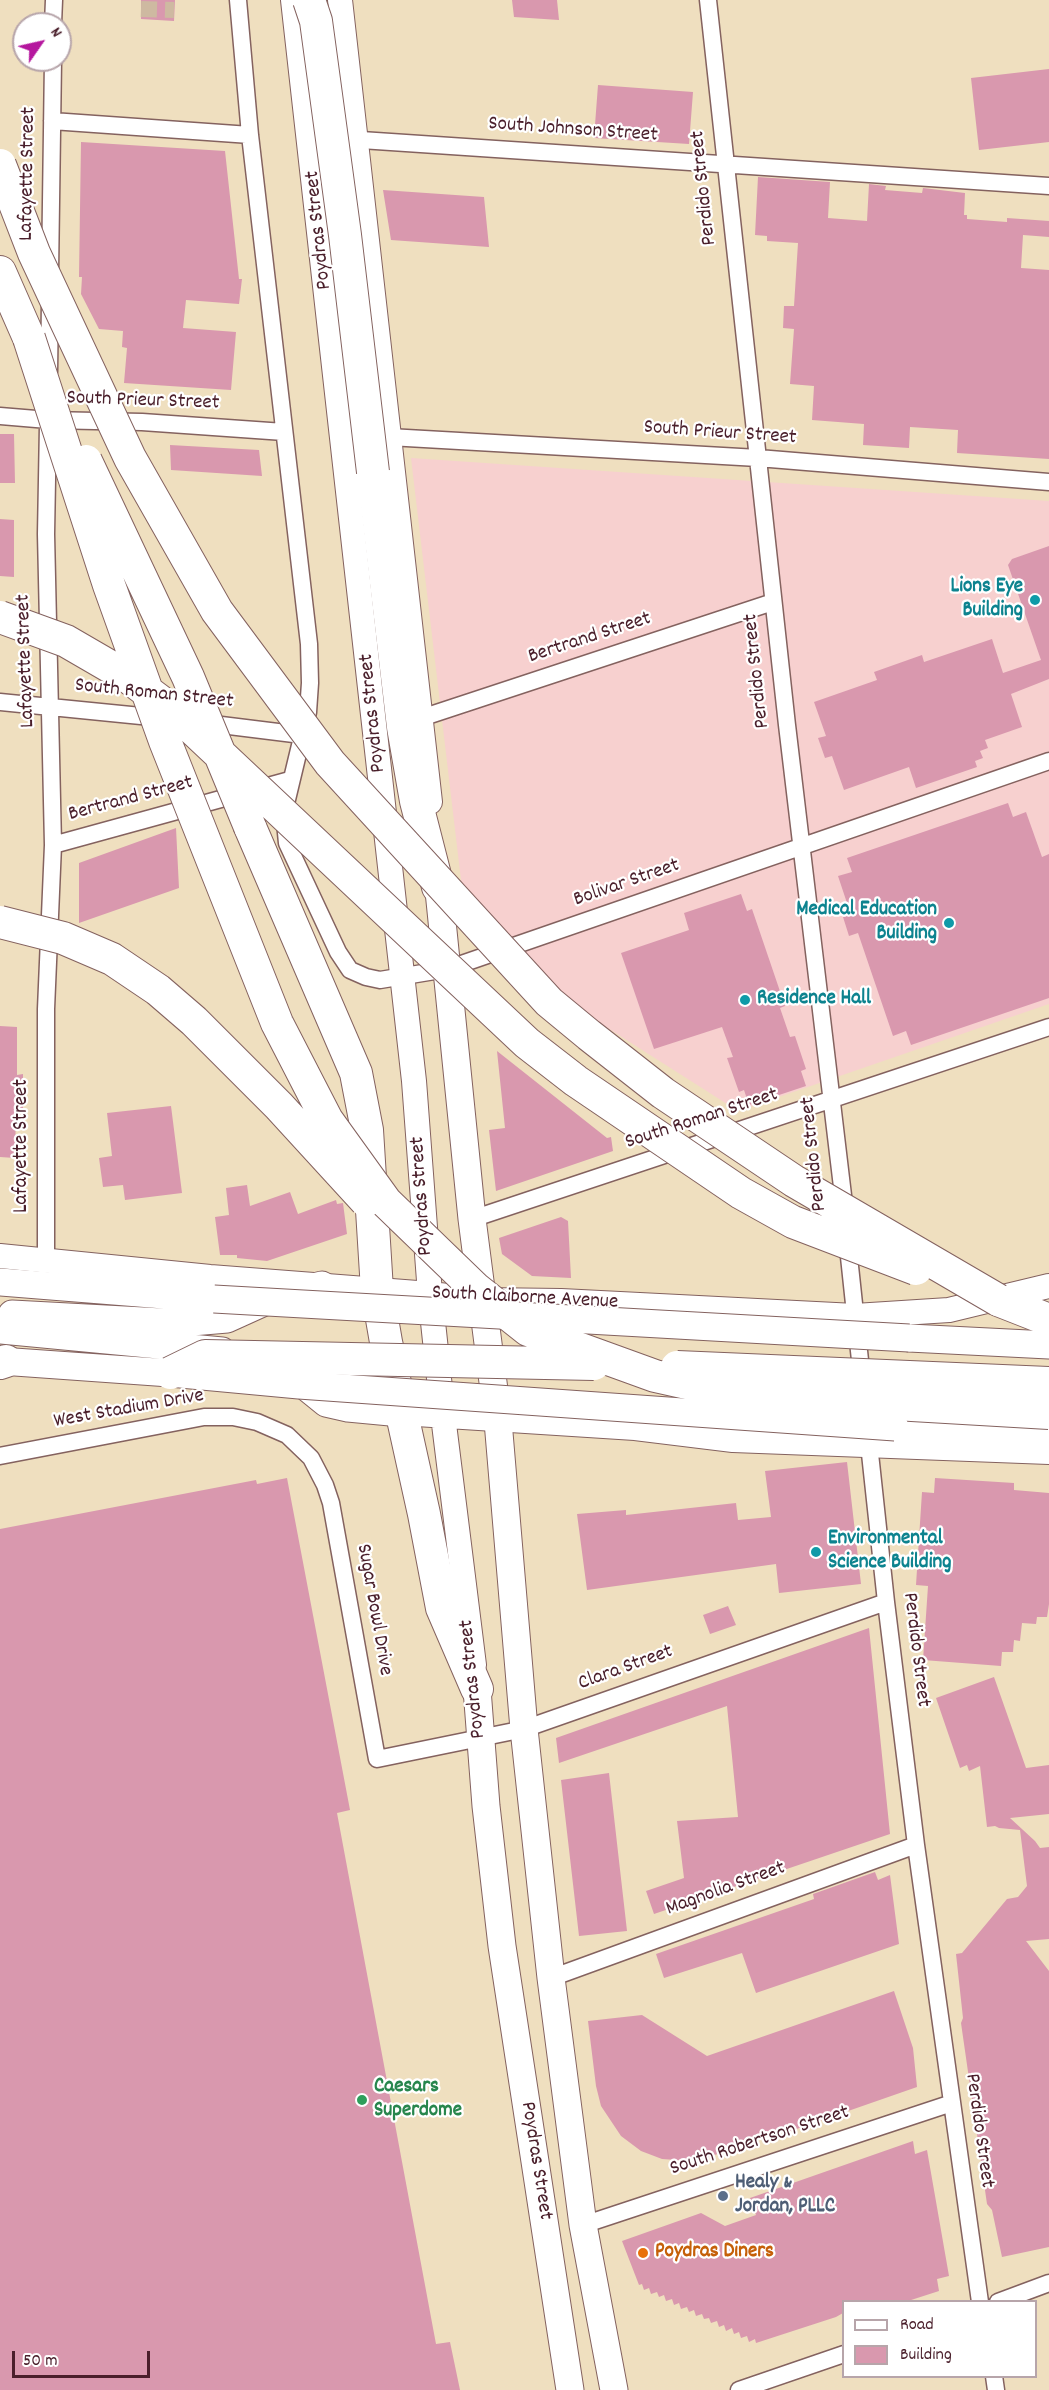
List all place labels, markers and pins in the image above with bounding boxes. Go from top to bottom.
place label: Lions Eye Building [951,575,1023,625]
marker: Lions Eye Building [1028,593,1042,607]
place label: Medical Education Building [796,898,937,948]
marker: Medical Education Building [942,916,956,930]
place label: Residence Hall [757,987,871,1013]
marker: Residence Hall [738,993,752,1007]
place label: Environmental Science Building [828,1527,951,1577]
marker: Environmental Science Building [809,1545,823,1559]
place label: Caesars Superdome [374,2075,462,2125]
marker: Caesars Superdome [355,2093,369,2107]
place label: Healy & Jordan, PLLC [735,2171,835,2221]
marker: Healy & Jordan, PLLC [716,2189,730,2203]
place label: Poydras Diners [655,2240,774,2266]
marker: Poydras Diners [636,2246,650,2260]

